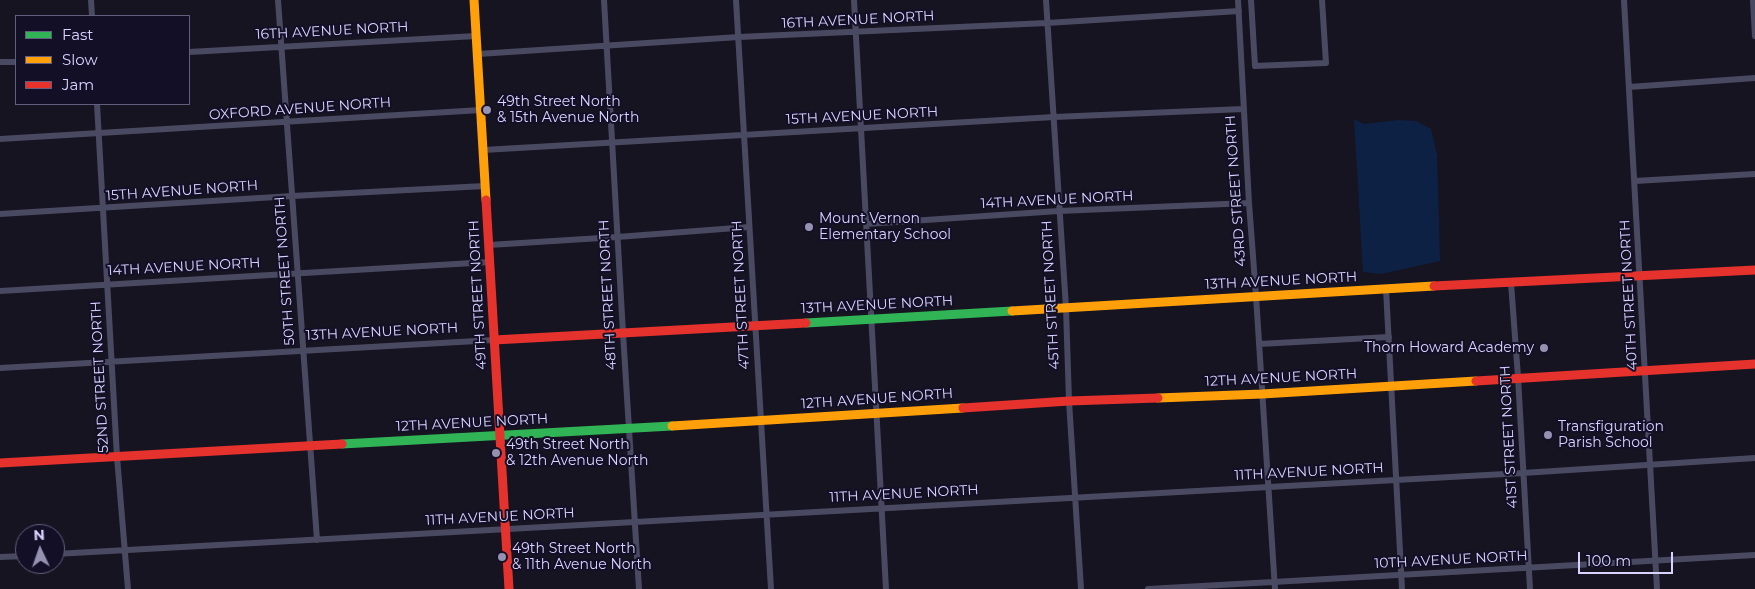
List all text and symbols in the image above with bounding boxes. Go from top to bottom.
street label: 16TH AVENUE NORTH [781,8,935,32]
legend [15,15,190,105]
street label: 16TH AVENUE NORTH [255,19,409,43]
text: Fast [62,25,93,44]
text: Slow [62,50,98,69]
text: Jam [62,75,94,94]
street label: OXFORD AVENUE NORTH [208,94,392,124]
place label: 49th Street North & 15th Avenue North [497,94,639,126]
marker: 49th Street North & 15th Avenue North [481,104,493,116]
street label: 15TH AVENUE NORTH [785,104,939,128]
street label: 43RD STREET NORTH [1222,115,1250,267]
street label: 15TH AVENUE NORTH [105,177,259,205]
street label: 14TH AVENUE NORTH [980,188,1134,212]
street label: 50TH STREET NORTH [271,196,299,346]
place label: Mount Vernon Elementary School [819,211,951,243]
street label: 48TH STREET NORTH [596,219,620,371]
street label: 40TH STREET NORTH [1617,219,1641,371]
street label: 49TH STREET NORTH [466,220,490,370]
street label: 47TH STREET NORTH [729,220,753,370]
street label: 45TH STREET NORTH [1039,220,1063,370]
marker: Mount Vernon Elementary School [803,221,815,233]
street label: 14TH AVENUE NORTH [107,255,261,279]
street label: 13TH AVENUE NORTH [1204,269,1358,293]
street label: 13TH AVENUE NORTH [800,293,954,317]
street label: 52ND STREET NORTH [88,301,112,453]
street label: 13TH AVENUE NORTH [305,320,459,344]
place label: Thorn Howard Academy [1364,340,1534,356]
marker: Thorn Howard Academy [1538,342,1550,354]
street label: 41ST STREET NORTH [1497,365,1521,509]
street label: 12TH AVENUE NORTH [1204,366,1358,390]
street label: 12TH AVENUE NORTH [800,385,954,413]
street label: 12TH AVENUE NORTH [395,411,549,435]
place label: Transfiguration Parish School [1558,419,1664,452]
marker: Transfiguration Parish School [1542,429,1554,441]
place label: 49th Street North & 12th Avenue North [506,437,648,470]
marker: 49th Street North & 12th Avenue North [490,447,502,459]
street label: 11TH AVENUE NORTH [1234,460,1384,484]
street label: 11TH AVENUE NORTH [829,482,979,506]
street label: 11TH AVENUE NORTH [425,505,575,529]
north arrow [15,524,65,574]
text: N [33,526,45,544]
place label: 49th Street North & 11th Avenue North [512,541,652,574]
scale bar [1580,542,1675,574]
street label: 10TH AVENUE NORTH [1374,548,1528,572]
marker: 49th Street North & 11th Avenue North [496,551,508,563]
text: 100 m [1586,551,1631,570]

